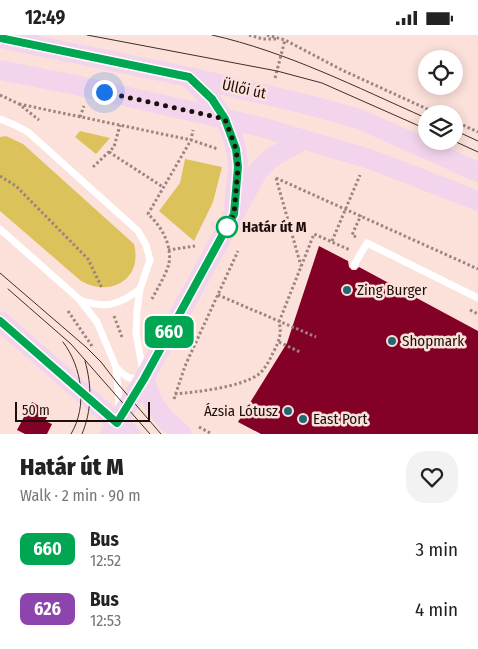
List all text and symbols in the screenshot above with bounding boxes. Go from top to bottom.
text: 12:49 [25,6,65,29]
map controls [418,50,463,150]
button: locate [418,50,463,95]
street label: Üllői út [220,76,268,102]
your location [92,80,117,105]
button: layers [418,105,463,150]
marker: Határ út M [216,216,238,238]
place label: Határ út M [242,218,307,236]
place label: Zing Burger [357,281,428,299]
marker: Zing Burger [341,284,353,296]
line badge: 660 [140,316,198,348]
text: 660 [155,321,183,343]
place label: Shopmark [402,332,464,350]
marker: Shopmark [386,335,398,347]
scale bar [15,399,150,422]
text: 50 m [22,402,50,419]
place label: Ázsia Lótusz [204,402,278,420]
marker: Ázsia Lótusz [282,405,294,417]
place label: East Port [313,410,367,428]
marker: East Port [297,413,309,425]
button: heart [406,451,458,503]
text: Határ út M [20,453,124,481]
text: Walk · 2 min · 90 m [20,486,140,505]
text: Bus [90,528,119,551]
text: 660 [33,538,62,560]
text: 3 min [416,538,458,561]
text: 12:52 [90,551,121,570]
text: Bus [90,588,119,611]
text: 626 [34,598,61,620]
text: 4 min [415,598,458,621]
text: 12:53 [90,611,121,630]

